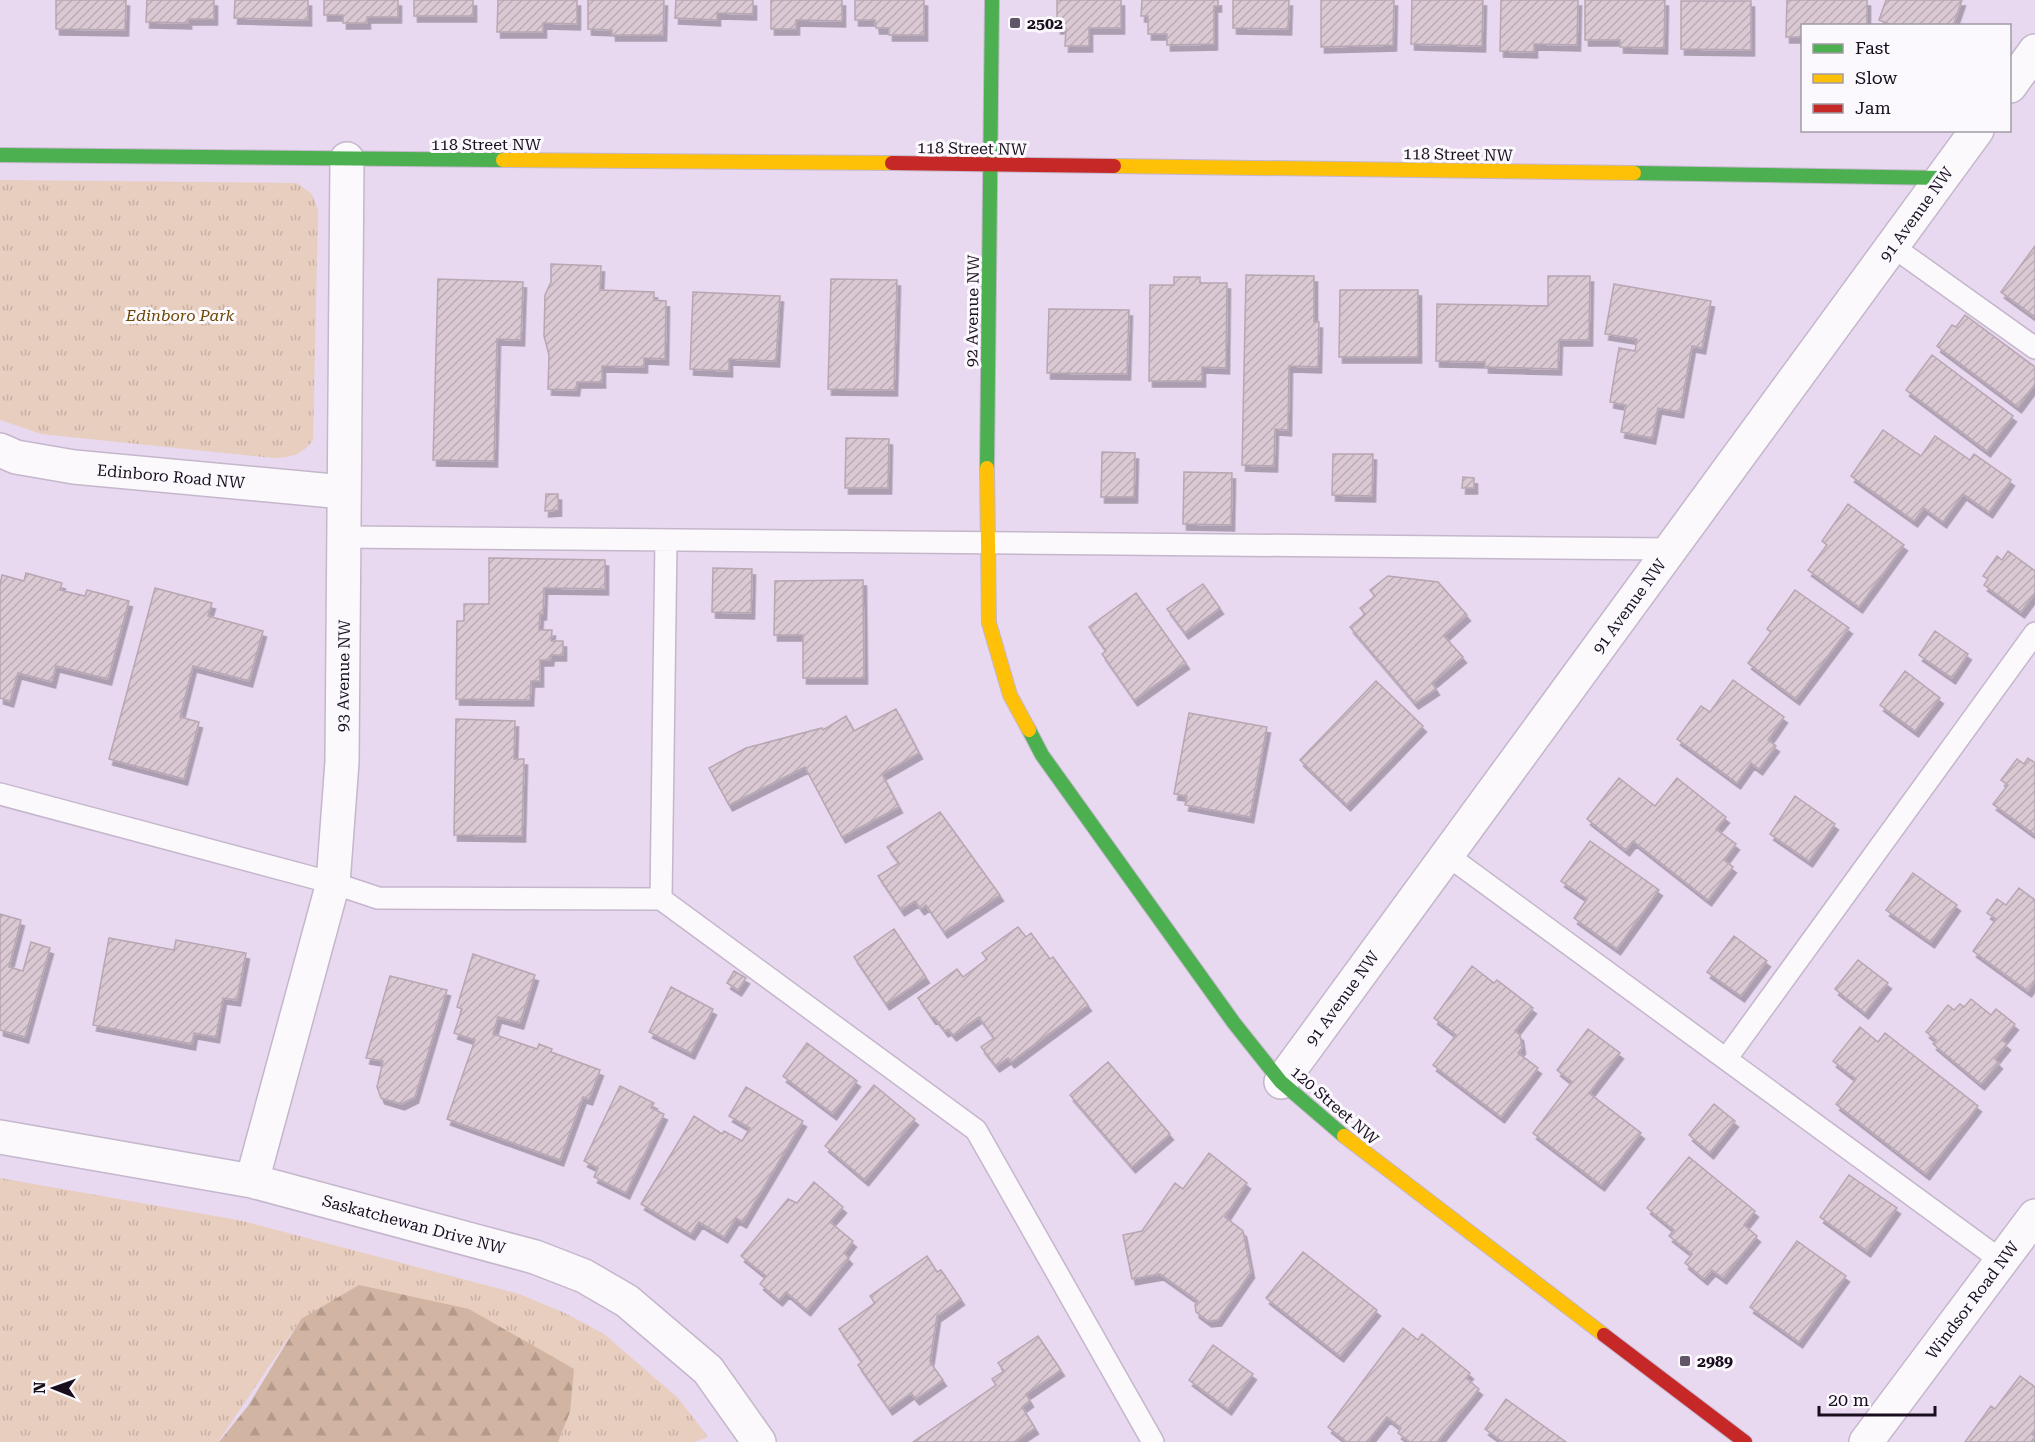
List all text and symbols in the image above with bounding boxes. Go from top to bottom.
place label: 2502 [1027,14,1063,33]
marker: 2502 [1008,16,1022,30]
legend [1801,24,2011,132]
text: Fast [1855,37,1890,58]
text: Slow [1855,67,1897,88]
text: Jam [1855,97,1891,118]
street label: 118 Street NW [431,135,542,154]
street label: 118 Street NW [917,138,1028,159]
street label: 118 Street NW [1403,144,1514,165]
street label: 91 Avenue NW [1876,163,1958,265]
street label: 92 Avenue NW [962,254,983,367]
park label: Edinboro Park [125,306,235,325]
street label: Edinboro Road NW [96,461,247,493]
street label: 91 Avenue NW [1589,555,1671,657]
street label: 93 Avenue NW [333,619,354,732]
street label: 91 Avenue NW [1302,947,1384,1049]
street label: 120 Street NW [1287,1062,1383,1149]
street label: Saskatchewan Drive NW [320,1191,508,1258]
street label: Windsor Road NW [1922,1237,2023,1363]
place label: 2989 [1697,1352,1733,1371]
marker: 2989 [1678,1354,1692,1368]
north arrow [24,1358,84,1418]
scale bar [1819,1379,1934,1417]
text: N [30,1381,49,1394]
text: 20 m [1828,1389,1869,1410]

